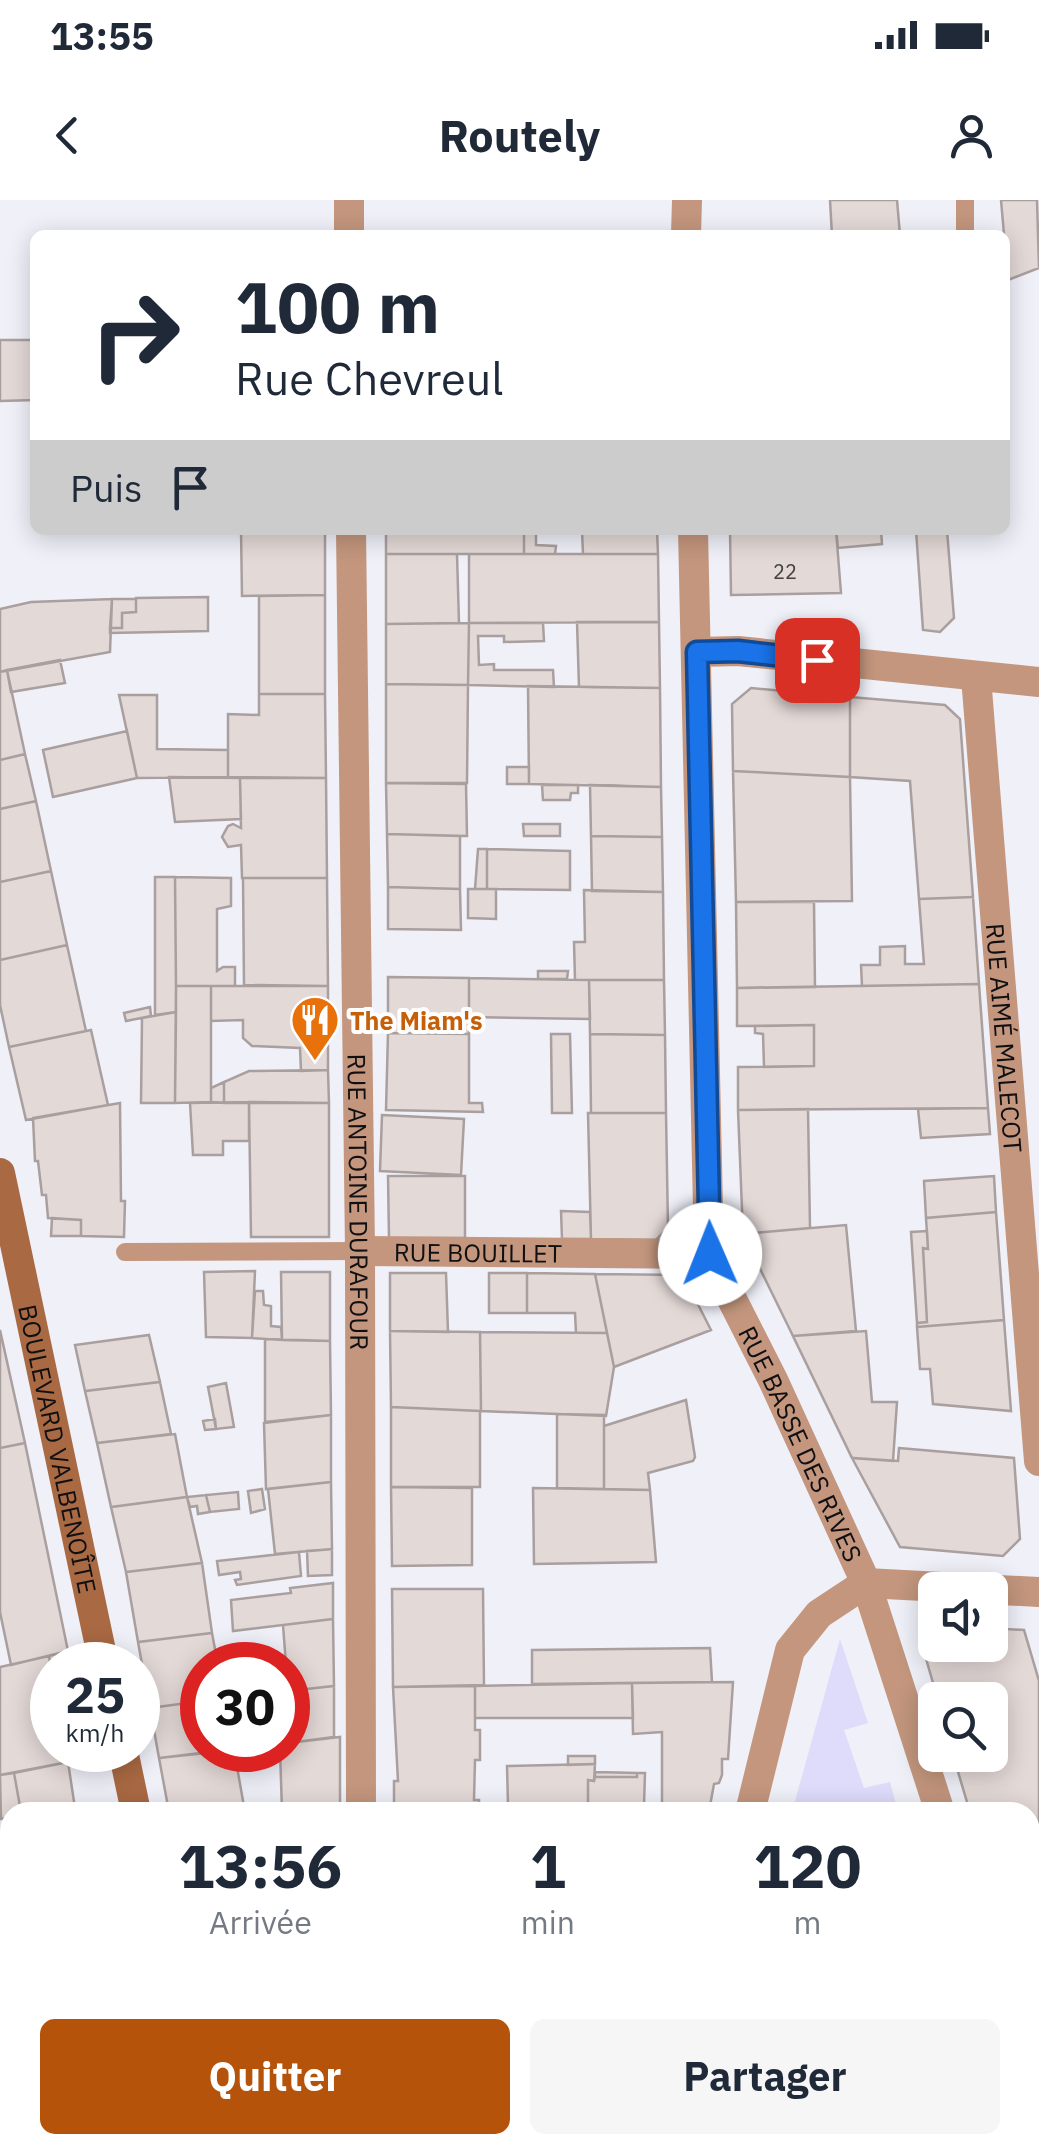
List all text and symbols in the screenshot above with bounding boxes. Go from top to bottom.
text: 13:55 [50,11,154,60]
text: Routely [439,106,600,164]
icon: back [40,108,95,163]
icon: person [944,108,999,163]
text: 100 m [235,261,440,352]
icon: right [70,270,200,400]
text: Rue Chevreul [235,349,503,407]
icon: arrive [163,460,218,515]
text: Puis [70,463,143,512]
house number: 22 [773,558,797,585]
pin [775,618,860,703]
icon: arrive [790,633,845,688]
street label: RUE AIMÉ MALECOT [979,922,1031,1154]
restaurant icon: The Miam's [289,994,341,1062]
place label: The Miam's [350,1004,483,1037]
street label: RUE ANTOINE DURAFOUR [341,1053,377,1350]
position arrow [658,1202,762,1306]
street label: RUE BOUILLET [394,1235,562,1269]
street label: BOULEVARD VALBENOÎTE [12,1301,105,1596]
street label: RUE BASSE DES RIVES [732,1320,870,1567]
map controls [918,1572,1008,1772]
button: sound [918,1572,1008,1662]
speed limit sign: 30 [180,1642,310,1772]
text: 25 [65,1662,125,1727]
button: search [918,1682,1008,1772]
text: km/h [66,1716,124,1749]
text: 13:56 [179,1826,342,1905]
text: 1 [530,1826,566,1905]
text: 120 [753,1826,861,1905]
text: Arrivée [209,1901,312,1943]
text: min [521,1901,575,1943]
text: m [794,1901,821,1943]
button: Quitter [40,2019,510,2134]
button: Partager [530,2019,1000,2134]

